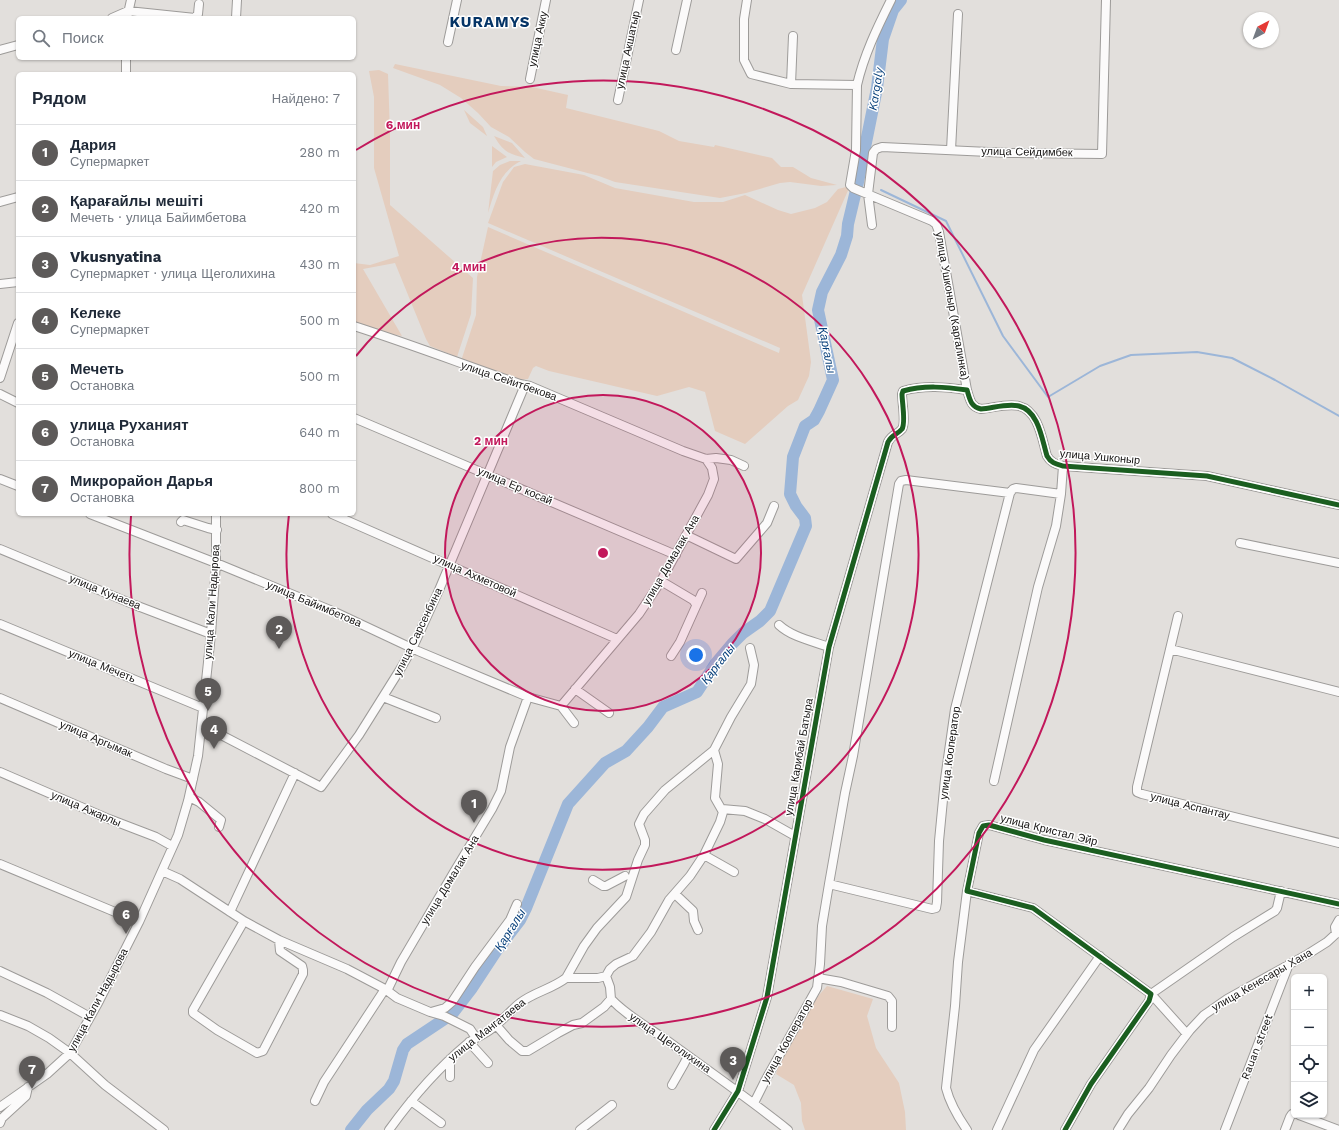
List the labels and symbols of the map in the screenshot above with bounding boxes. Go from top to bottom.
street label: улица Акку [526,9,550,68]
street label: улица Акшатыр [613,10,643,90]
north arrow [1243,12,1279,48]
district label: KURAMYS [449,13,531,31]
water label: Kargaly [866,66,886,111]
text: 6 мин [386,118,420,132]
street label: улица Сейдимбек [981,145,1073,159]
street label: улица Ушконыр (Каргалинка) [933,231,971,381]
text: 4 мин [452,260,486,274]
water label: Қарғалы [816,326,838,375]
street label: улица Сейитбекова [459,358,559,404]
text: 2 мин [474,434,508,448]
street label: улица Ушконыр [1059,447,1141,467]
street label: улица Ер косай [476,464,554,508]
street label: улица Домалак Ана [640,512,703,607]
street label: улица Кали Надырова [201,543,223,660]
centre of rings [596,546,610,560]
street label: улица Ахметовой [432,552,518,600]
street label: улица Кунаева [67,572,144,613]
street label: улица Байимбетова [265,578,364,630]
street label: улица Сарсенбина [391,585,445,678]
pin: 2 [266,616,292,649]
water label: Қарғалы [698,641,738,687]
your location [686,645,706,665]
street label: улица Мечеть [67,647,138,685]
pin: 5 [195,678,221,711]
street label: улица Карибай Батыра [782,696,816,817]
street label: улица Кооператор [937,706,963,800]
pin: 4 [201,716,227,749]
street label: улица Аргымак [58,718,135,760]
street label: улица Ажарлы [49,788,123,830]
pin: 1 [461,790,487,823]
street label: улица Аспантау [1149,790,1232,822]
street label: улица Кристал Эйр [999,812,1099,848]
street label: улица Домалак Ана [418,832,482,927]
pin: 6 [113,901,139,934]
water label: Қарғалы [492,906,529,954]
street label: улица Кали Надырова [65,945,131,1054]
street label: улица Кенесары Хана [1209,945,1315,1014]
street label: улица Мангатаева [446,995,529,1064]
street label: улица Кооператор [759,997,815,1085]
street label: улица Щеголихина [627,1010,714,1076]
street label: Rauan street [1239,1012,1276,1082]
pin: 3 [720,1047,746,1080]
pin: 7 [19,1056,45,1089]

